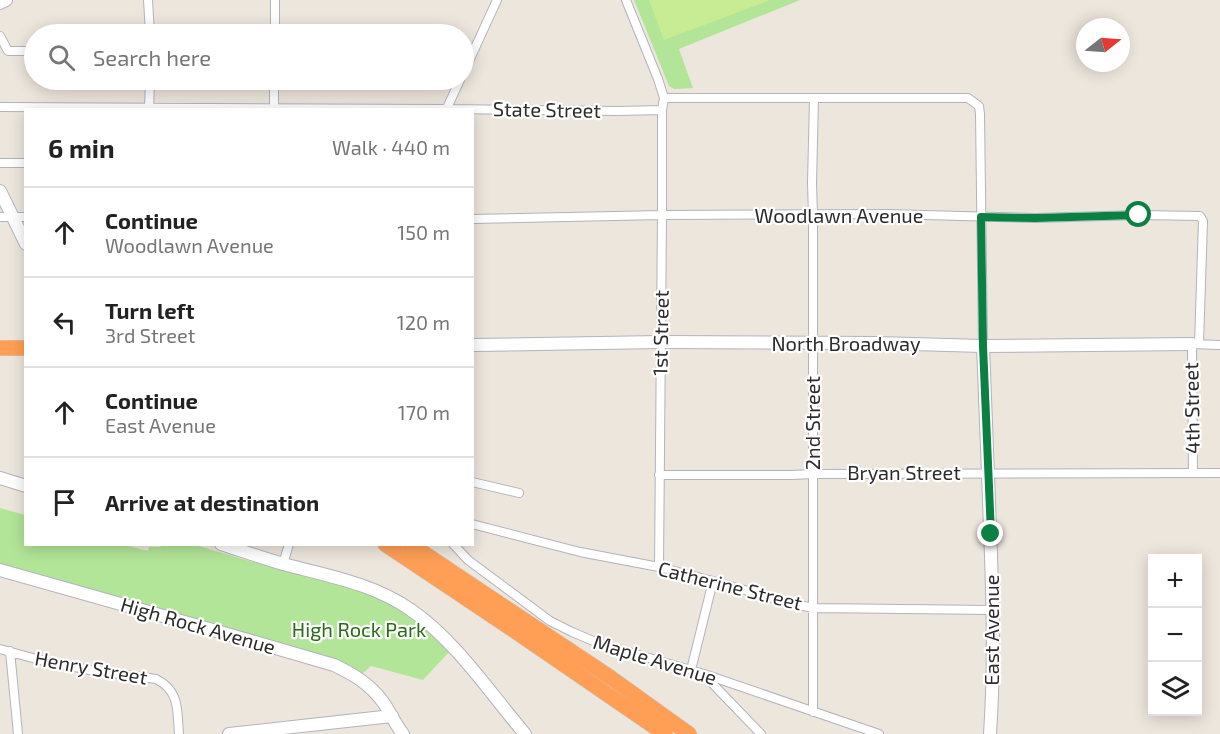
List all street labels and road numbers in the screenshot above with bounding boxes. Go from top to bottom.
street label: State Street [493,96,602,122]
street label: Woodlawn Avenue [755,203,923,227]
street label: 1st Street [647,290,673,376]
street label: North Broadway [771,331,921,355]
street label: 4th Street [1178,362,1204,454]
street label: 2nd Street [800,375,824,470]
street label: Bryan Street [847,460,961,484]
street label: Catherine Street [656,556,805,615]
street label: East Avenue [979,575,1003,685]
street label: High Rock Avenue [118,591,278,659]
street label: Maple Avenue [591,629,720,689]
street label: Henry Street [33,645,150,689]

